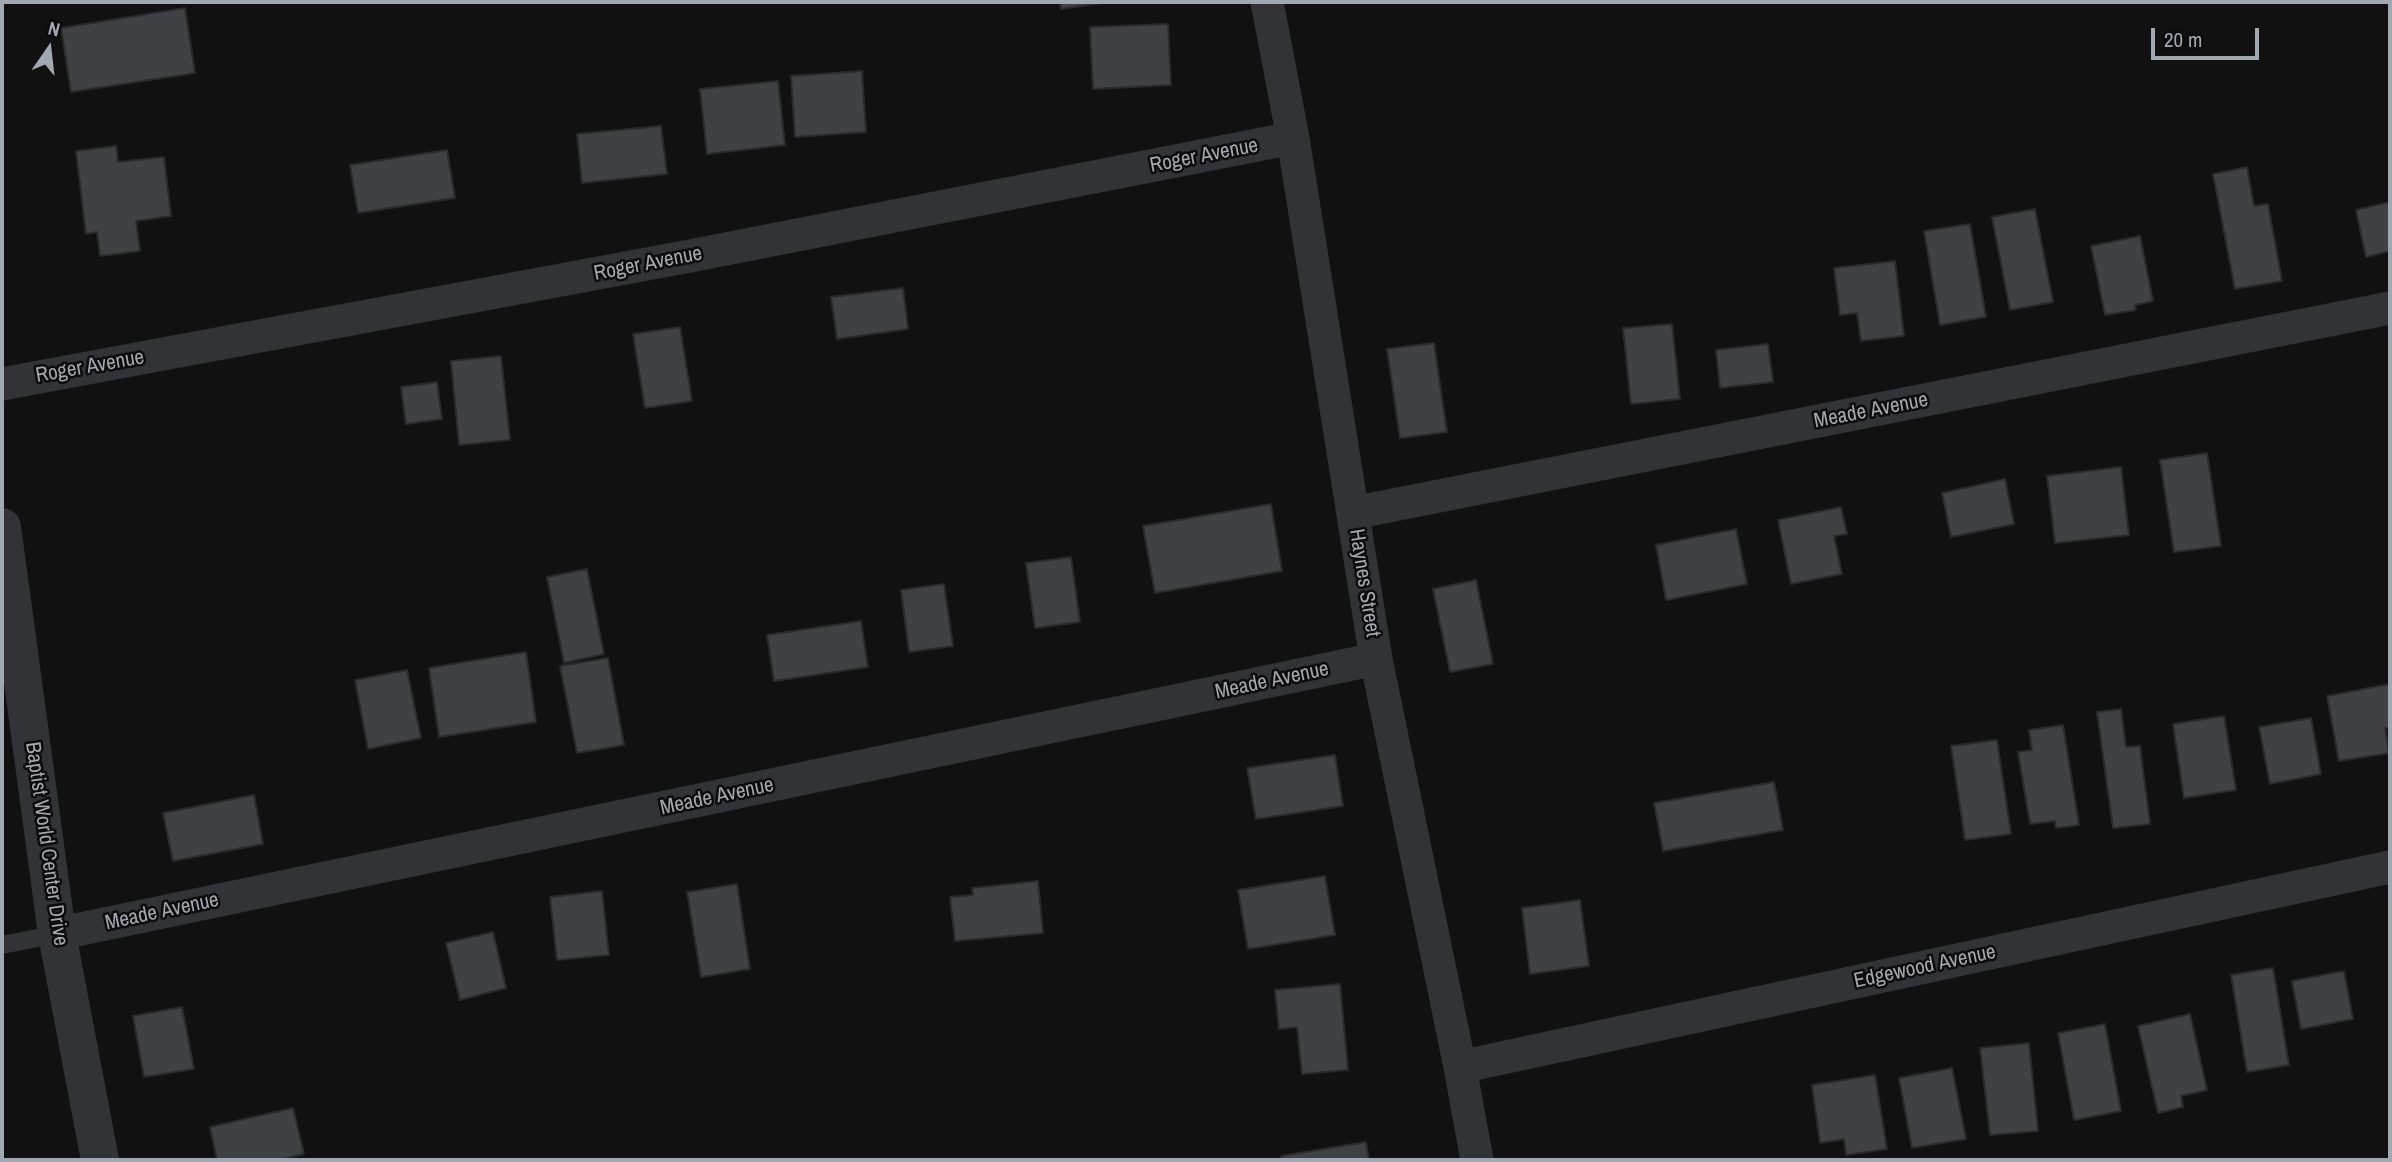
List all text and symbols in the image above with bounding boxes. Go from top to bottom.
north arrow [14,14,84,84]
scale bar [2154,14,2262,58]
text: N [45,15,63,43]
text: 20 m [2164,25,2202,54]
street label: Roger Avenue [1148,133,1260,179]
street label: Roger Avenue [592,241,704,287]
street label: Roger Avenue [34,345,146,389]
street label: Meade Avenue [1812,388,1930,434]
street label: Haynes Street [1343,527,1385,639]
street label: Meade Avenue [1213,657,1331,705]
street label: Baptist World Center Drive [19,741,73,947]
street label: Meade Avenue [658,773,776,821]
street label: Meade Avenue [103,888,221,936]
street label: Edgewood Avenue [1852,940,1998,994]

